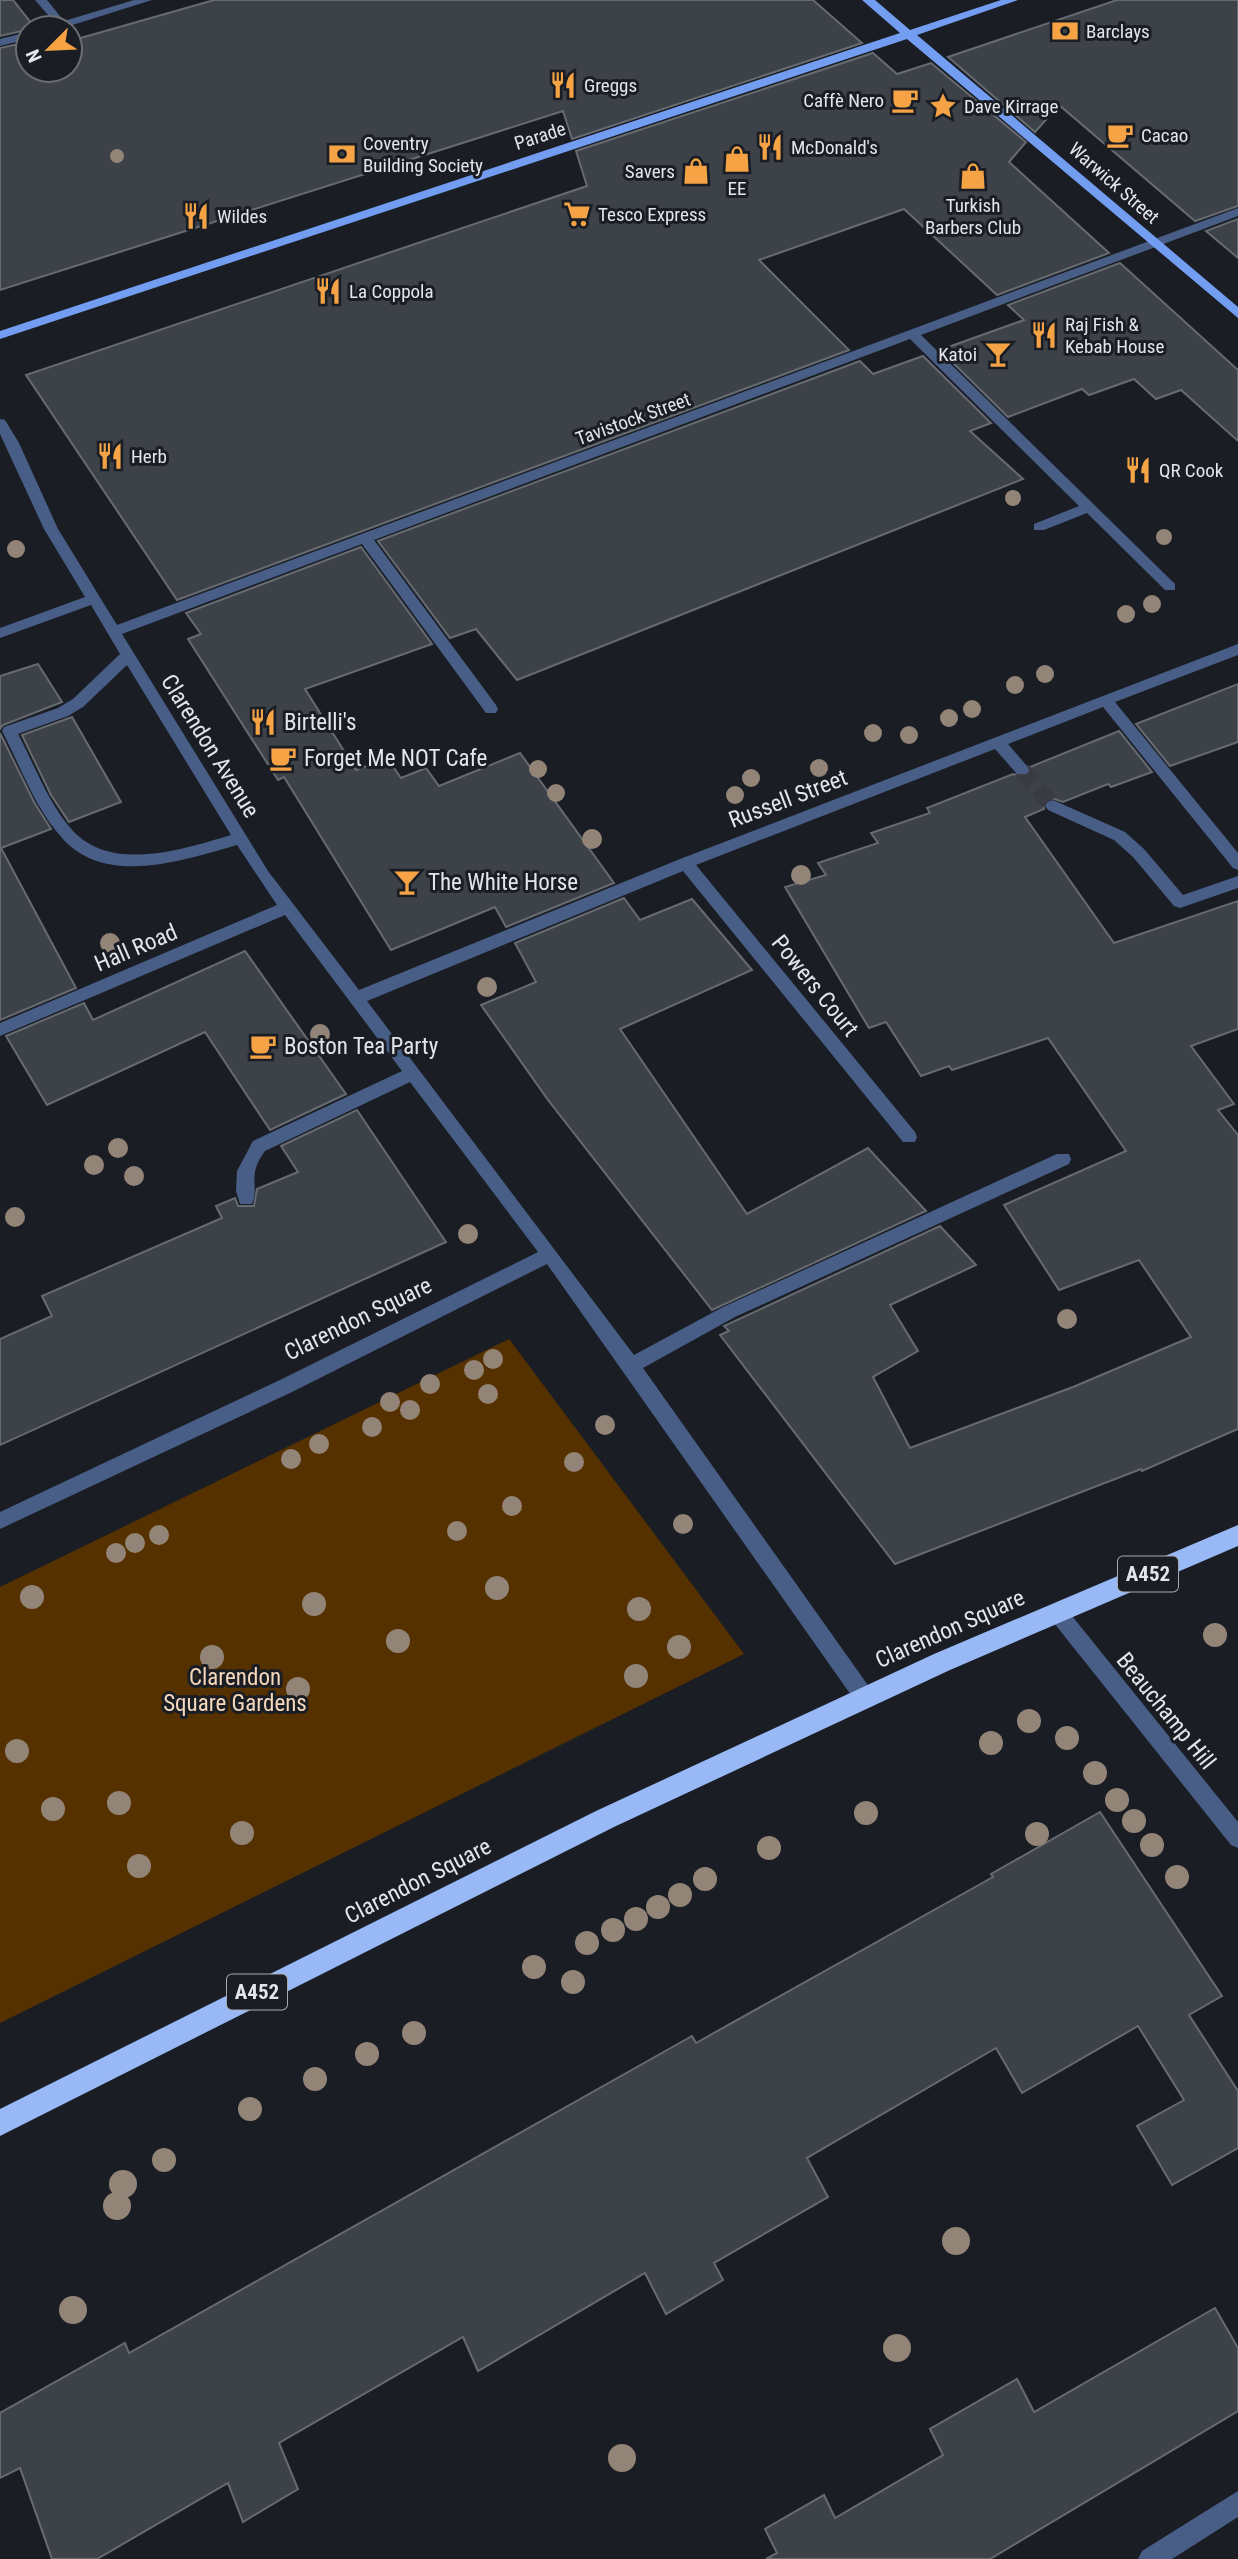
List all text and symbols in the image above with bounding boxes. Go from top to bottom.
north arrow [14,14,84,84]
bank icon: Barclays [1050,16,1080,46]
place label: Barclays [1086,20,1150,43]
text: N [21,46,47,66]
restaurant icon: Greggs [548,70,578,100]
place label: Greggs [584,74,637,97]
cafe icon: Caffè Nero [890,85,920,115]
place label: Caffè Nero [803,89,884,112]
place icon: Dave Kirrage [928,91,958,121]
place label: Dave Kirrage [964,95,1058,118]
street label: Parade [512,117,569,155]
cafe icon: Cacao [1105,120,1135,150]
place label: Cacao [1141,124,1188,147]
place label: Coventry Building Society [363,132,483,177]
restaurant icon: McDonald's [755,132,785,162]
place label: McDonald's [791,136,878,159]
street label: Warwick Street [1064,138,1164,228]
bank icon: Coventry Building Society [327,139,357,169]
shop icon: EE [722,144,752,174]
shop icon: Savers [681,156,711,186]
place label: Savers [625,160,675,183]
shop icon: Turkish Barbers Club [958,161,988,191]
place label: EE [728,177,746,200]
place label: Turkish Barbers Club [925,194,1021,239]
supermarket icon: Tesco Express [562,199,592,229]
restaurant icon: Wildes [181,201,211,231]
place label: Tesco Express [598,203,706,226]
place label: Wildes [217,205,267,228]
restaurant icon: La Coppola [313,276,343,306]
place label: La Coppola [349,280,434,303]
place label: Raj Fish & Kebab House [1065,313,1164,358]
restaurant icon: Raj Fish & Kebab House [1029,320,1059,350]
bar icon: Katoi [983,339,1013,369]
place label: Katoi [938,343,977,366]
street label: Tavistock Street [573,388,693,450]
restaurant icon: Herb [95,441,125,471]
place label: Herb [131,445,167,468]
restaurant icon: QR Cook [1123,455,1153,485]
place label: QR Cook [1159,459,1224,482]
street label: Clarendon Avenue [155,669,265,823]
restaurant icon: Birtelli's [248,707,278,737]
place label: Birtelli's [284,709,356,736]
cafe icon: Forget Me NOT Cafe [268,743,298,773]
place label: Forget Me NOT Cafe [304,745,487,772]
street label: Russell Street [725,764,851,834]
bar icon: The White Horse [392,867,422,897]
place label: The White Horse [428,869,578,896]
street label: Hall Road [91,919,181,977]
street label: Powers Court [766,930,864,1042]
cafe icon: Boston Tea Party [248,1031,278,1061]
place label: Boston Tea Party [284,1033,439,1060]
street label: Clarendon Square [280,1272,436,1366]
road number: A452 [1118,1556,1178,1592]
street label: Clarendon Square [871,1584,1029,1674]
street label: Beauchamp Hill [1111,1647,1221,1775]
park label: Clarendon Square Gardens [163,1664,307,1717]
street label: Clarendon Square [340,1833,496,1929]
road number: A452 [227,1974,287,2010]

